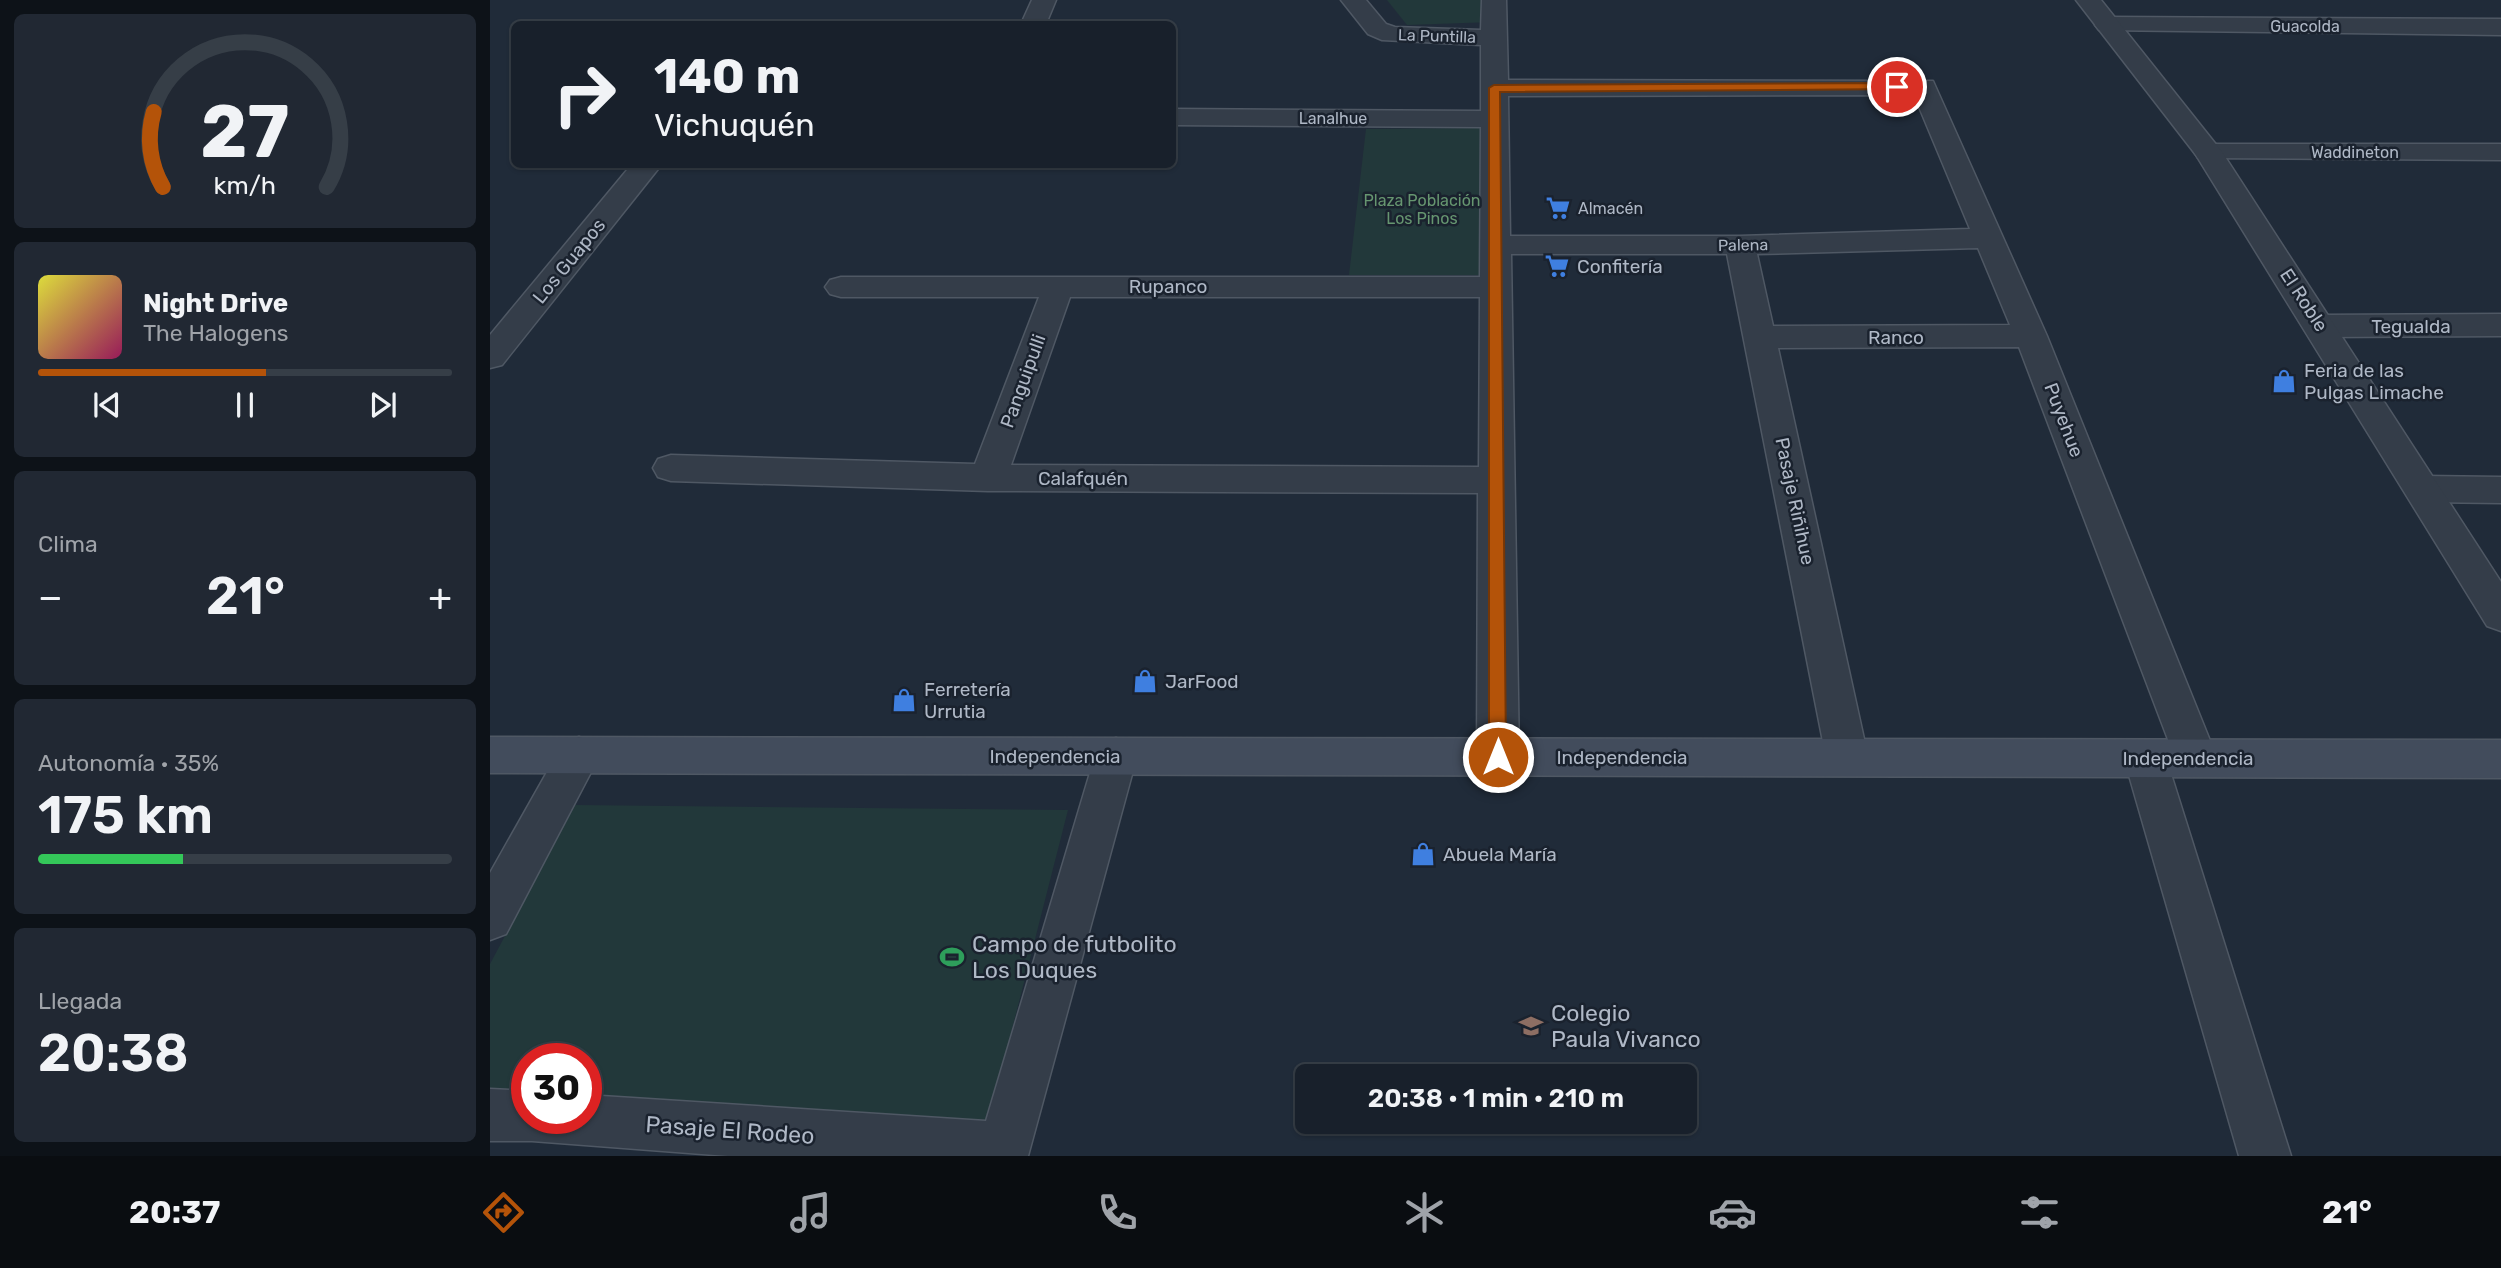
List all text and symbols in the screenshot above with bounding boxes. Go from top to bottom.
street label: Guacolda [2270,17,2340,36]
street label: La Puntilla [1398,25,1476,47]
text: 140 m [654,47,800,105]
icon: right [539,49,630,140]
pin [1867,57,1927,117]
icon: arrive [1878,68,1916,106]
text: 27 [200,90,290,176]
text: Vichuquén [654,106,815,144]
street label: Lanalhue [1299,109,1367,128]
street label: Waddineton [2311,143,2399,162]
text: km/h [214,171,276,200]
park label: Plaza Población Los Pinos [1363,191,1481,228]
supermarket icon: Almacén [1544,194,1572,222]
place label: Almacén [1578,199,1643,218]
street label: Los Guapos [528,214,610,308]
street label: Palena [1718,235,1768,255]
supermarket icon: Confitería [1543,252,1571,280]
place label: Confitería [1577,255,1663,278]
street label: El Roble [2275,264,2333,336]
street label: Rupanco [1129,275,1207,298]
text: Night Drive [143,288,288,319]
street label: Tegualda [2371,315,2451,338]
text: The Halogens [143,319,289,347]
street label: Ranco [1868,326,1924,349]
street label: Panguipulli [995,331,1051,431]
place label: Feria de las Pulgas Limache [2304,359,2444,404]
shop icon: Feria de las Pulgas Limache [2270,367,2298,395]
street label: Puyehue [2039,379,2089,461]
icon: previous [88,386,126,424]
icon: pause [226,386,264,424]
icon: next [364,386,402,424]
street label: Pasaje Riñihue [1770,435,1820,567]
street label: Calafquén [1038,467,1128,490]
text: Clima [38,530,98,558]
text: 21° [206,565,285,627]
text: − [38,574,63,620]
text: + [428,574,452,620]
shop icon: JarFood [1131,667,1159,695]
place label: JarFood [1165,670,1239,693]
place label: Ferretería Urrutia [924,678,1011,723]
shop icon: Ferretería Urrutia [890,686,918,714]
position arrow [1461,720,1535,794]
street label: Independencia [989,745,1121,768]
street label: Independencia [1556,746,1688,769]
street label: Independencia [2122,747,2254,770]
text: Autonomía · 35% [38,749,219,777]
text: 175 km [38,784,213,846]
shop icon: Abuela María [1409,840,1437,868]
place label: Abuela María [1443,843,1557,866]
place label: Campo de futbolito Los Duques [972,930,1177,984]
sports icon: Campo de futbolito Los Duques [938,943,966,971]
text: Llegada [38,987,122,1015]
place label: Colegio Paula Vivanco [1551,999,1701,1053]
school or university icon: Colegio Paula Vivanco [1517,1012,1545,1040]
text: 20:38 [38,1022,189,1084]
speed limit sign: 30 [511,1043,602,1134]
text: 20:38 · 1 min · 210 m [1368,1083,1624,1114]
street label: Pasaje El Rodeo [645,1110,815,1150]
icon: directions [479,1188,528,1237]
icon: music [786,1188,835,1237]
icon: phone [1093,1188,1142,1237]
icon: climate [1400,1188,1449,1237]
icon: car [1708,1188,1757,1237]
icon: filters [2015,1188,2064,1237]
text: 20:37 [129,1193,220,1231]
text: 21° [2322,1193,2372,1231]

